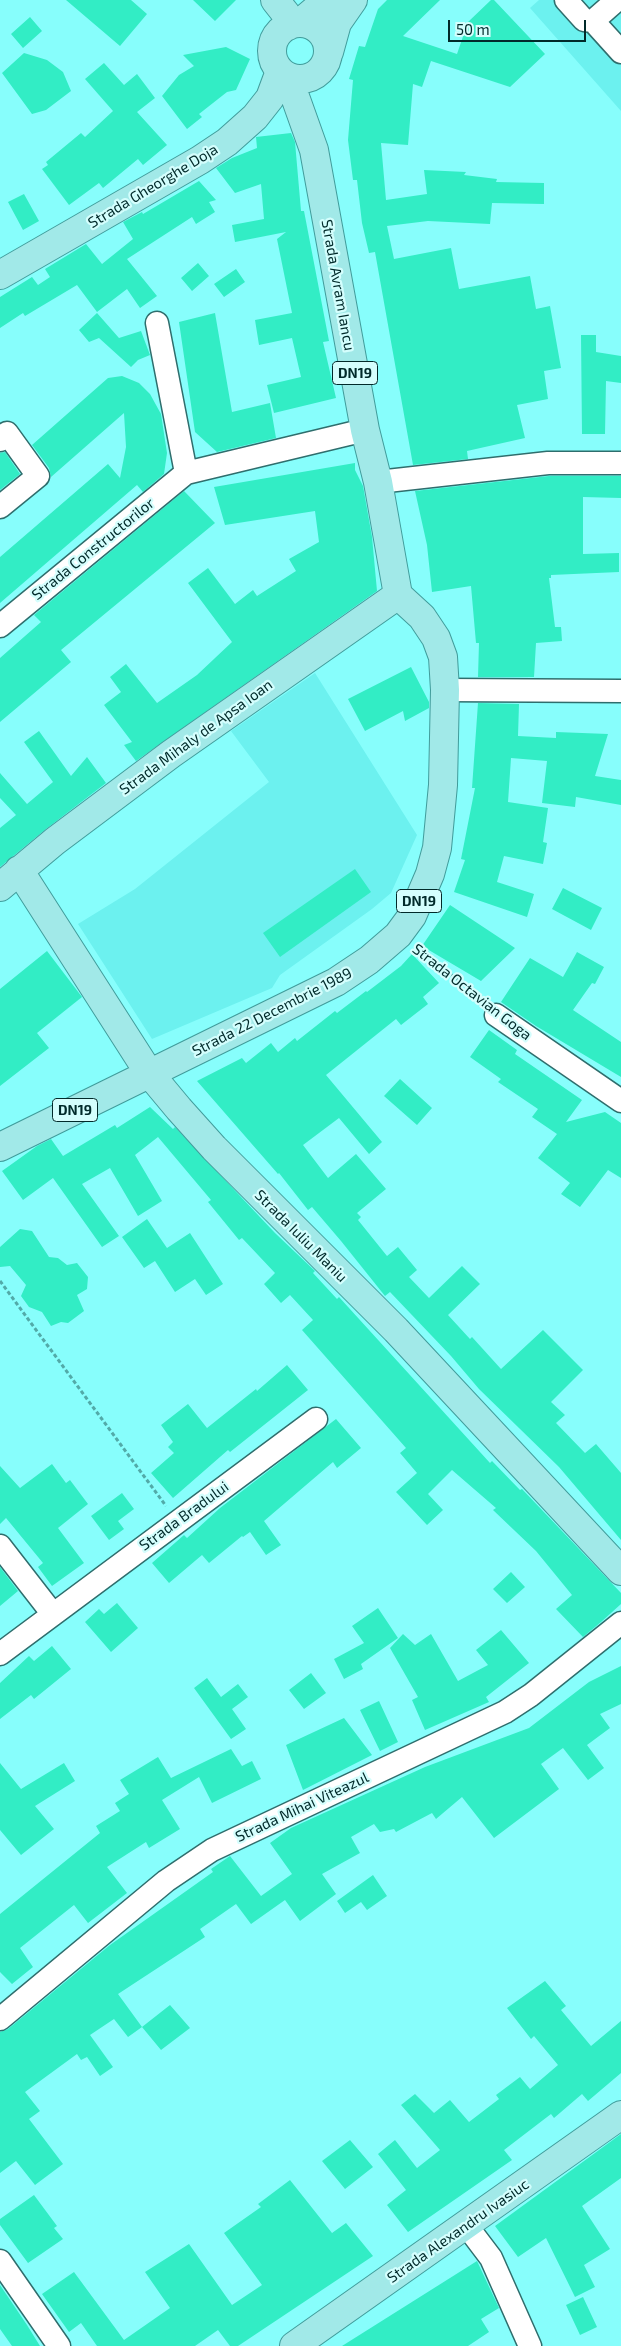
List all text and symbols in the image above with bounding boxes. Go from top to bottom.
scale bar [451,10,588,42]
text: 50 m [456,20,490,38]
street label: Strada Gheorghe Doja [85,140,221,232]
street label: Strada Avram Iancu [318,218,358,352]
road number: DN19 [332,362,378,384]
street label: Strada Constructorilor [28,494,158,604]
street label: Strada Mihaly de Apsa Ioan [116,676,276,798]
road number: DN19 [396,889,442,912]
street label: Strada Octavian Goga [409,940,535,1044]
street label: Strada 22 Decembrie 1989 [189,964,355,1060]
road number: DN19 [52,1098,98,1122]
street label: Strada Iuliu Maniu [251,1186,351,1286]
street label: Strada Bradului [136,1478,232,1554]
street label: Strada Mihai Viteazul [233,1768,371,1846]
street label: Strada Alexandru Ivasiuc [384,2175,532,2287]

